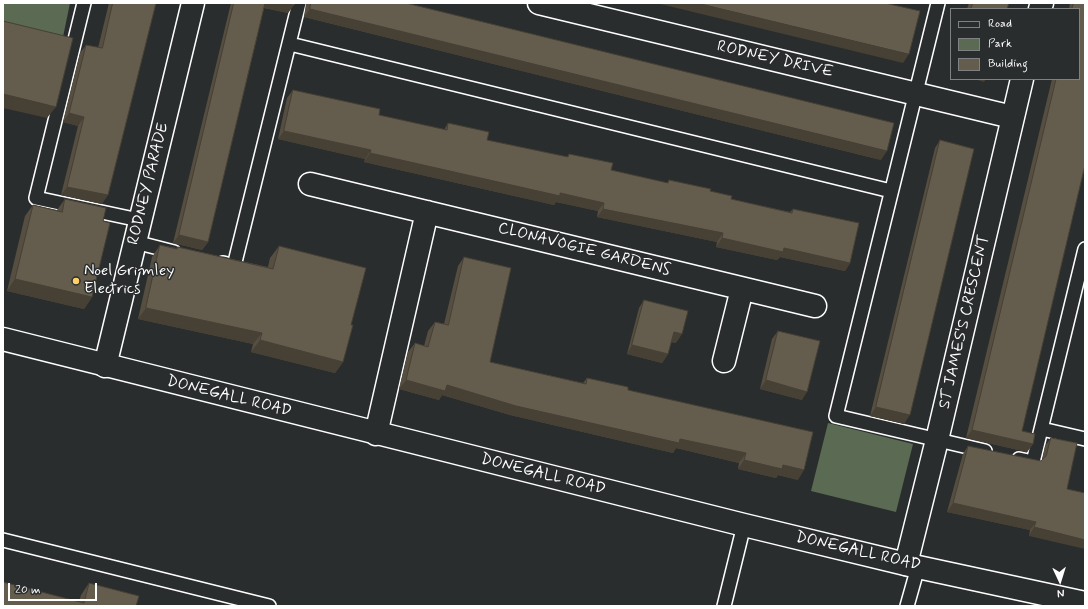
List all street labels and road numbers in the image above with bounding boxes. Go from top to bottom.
street label: RODNEY DRIVE [715,37,835,83]
street label: RODNEY PARADE [125,121,173,247]
street label: CLONAVOGIE GARDENS [496,219,672,281]
street label: ST JAMES'S CRESCENT [936,233,994,411]
street label: DONEGALL ROAD [165,372,293,422]
street label: DONEGALL ROAD [479,450,607,500]
street label: DONEGALL ROAD [793,528,923,576]

